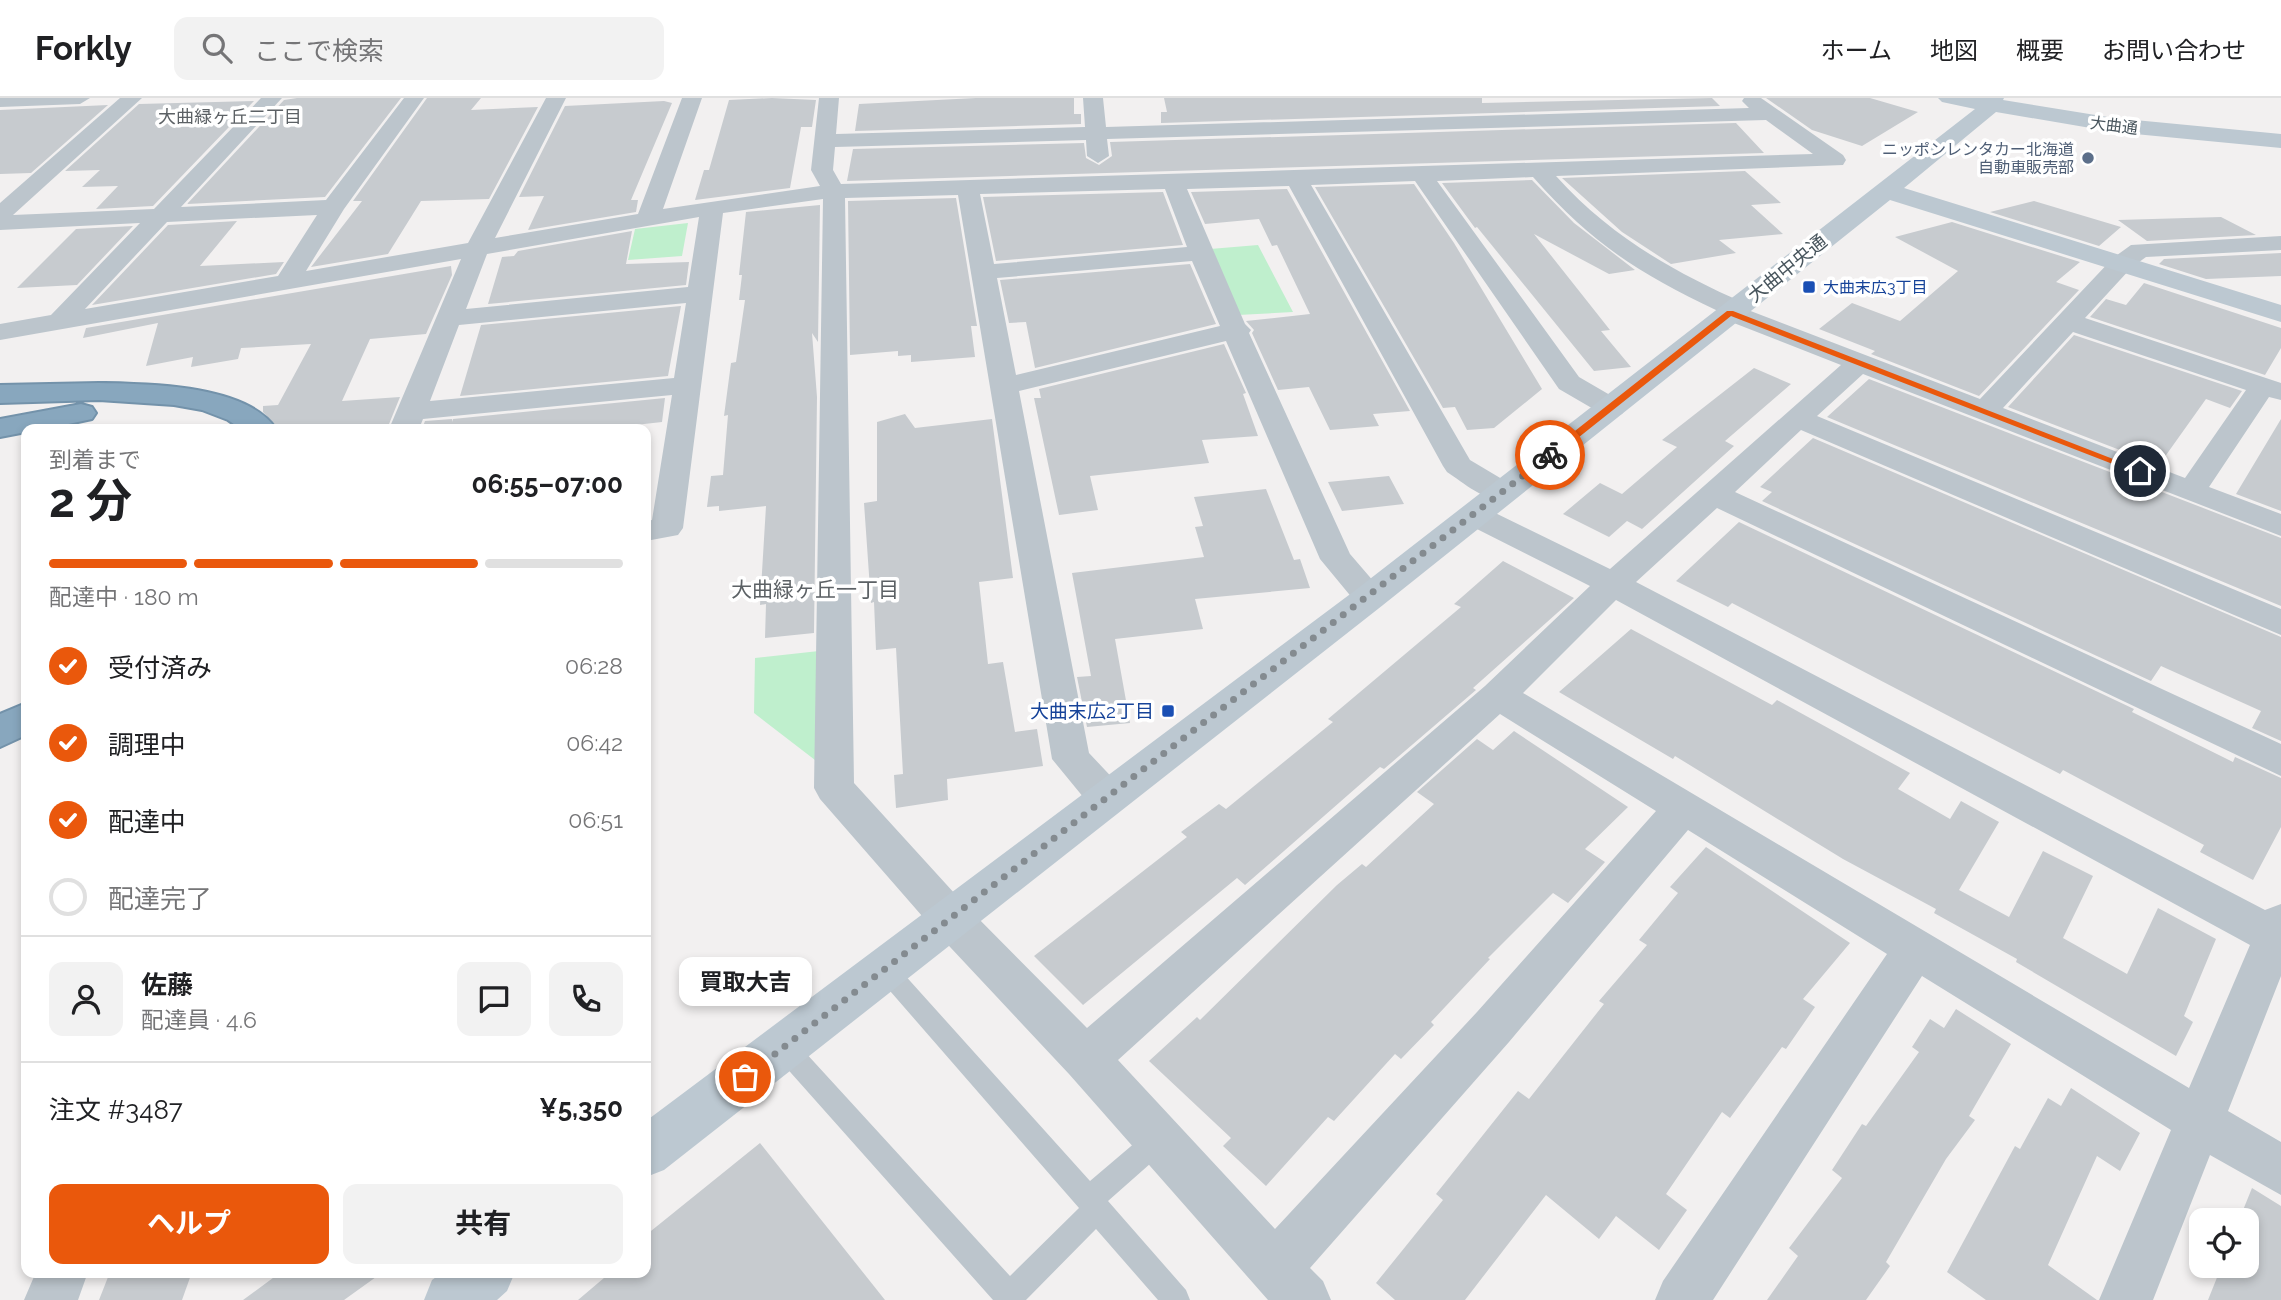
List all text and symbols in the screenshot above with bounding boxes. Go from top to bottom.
search box [174,17,664,80]
text: Forkly [35,29,132,68]
icon: search [198,29,236,67]
text: ここで検索 [254,36,384,66]
text: ホーム [1821,36,1892,65]
text: 地図 [1930,36,1978,65]
text: 概要 [2016,36,2064,65]
text: お問い合わせ [2102,36,2246,65]
district label: 大曲緑ヶ丘二丁目 [158,106,302,127]
street label: 大曲通 [2089,113,2139,138]
place label: ニッポンレンタカー北海道 自動車販売部 [1882,140,2074,177]
marker: ニッポンレンタカー北海道 自動車販売部 [2080,150,2096,166]
street label: 大曲中央通 [1743,230,1831,306]
place label: 大曲末広3丁目 [1823,278,1928,297]
marker: 大曲末広3丁目 [1801,279,1817,295]
courier [1515,420,1585,490]
icon: bike [1531,436,1569,474]
pin [2110,441,2170,501]
text: 到着まで [49,446,141,473]
icon: home [2121,452,2159,490]
text: 06:55–07:00 [471,469,623,499]
text: 2 分 [49,474,132,528]
district label: 大曲緑ヶ丘一丁目 [731,577,899,602]
text: 配達中 · 180 m [49,583,199,610]
icon: check [49,647,87,685]
text: 06:28 [565,652,623,679]
text: 受付済み [108,653,212,683]
place label: 大曲末広2丁目 [1030,700,1154,722]
marker: 大曲末広2丁目 [1160,703,1176,719]
icon: check [49,724,87,762]
text: 06:42 [566,729,623,756]
text: 調理中 [108,730,186,760]
icon: check [49,801,87,839]
text: 06:51 [568,806,623,833]
text: 配達中 [108,807,186,837]
text: 配達完了 [108,884,212,914]
callout: 買取大吉 [678,958,812,1007]
button: person [49,962,123,1036]
button: chat [457,962,531,1036]
button: phone [549,962,623,1036]
text: 買取大吉 [700,968,792,995]
text: 佐藤 [141,970,193,1000]
text: 配達員 · 4.6 [141,1006,257,1033]
pin [715,1047,775,1107]
icon: bag [726,1058,764,1096]
text: ¥5,350 [539,1093,623,1123]
text: 注文 #3487 [49,1095,183,1125]
button: ヘルプ [49,1184,329,1264]
button: 共有 [343,1184,623,1264]
map controls [2189,1208,2259,1278]
button: locate [2189,1208,2259,1278]

